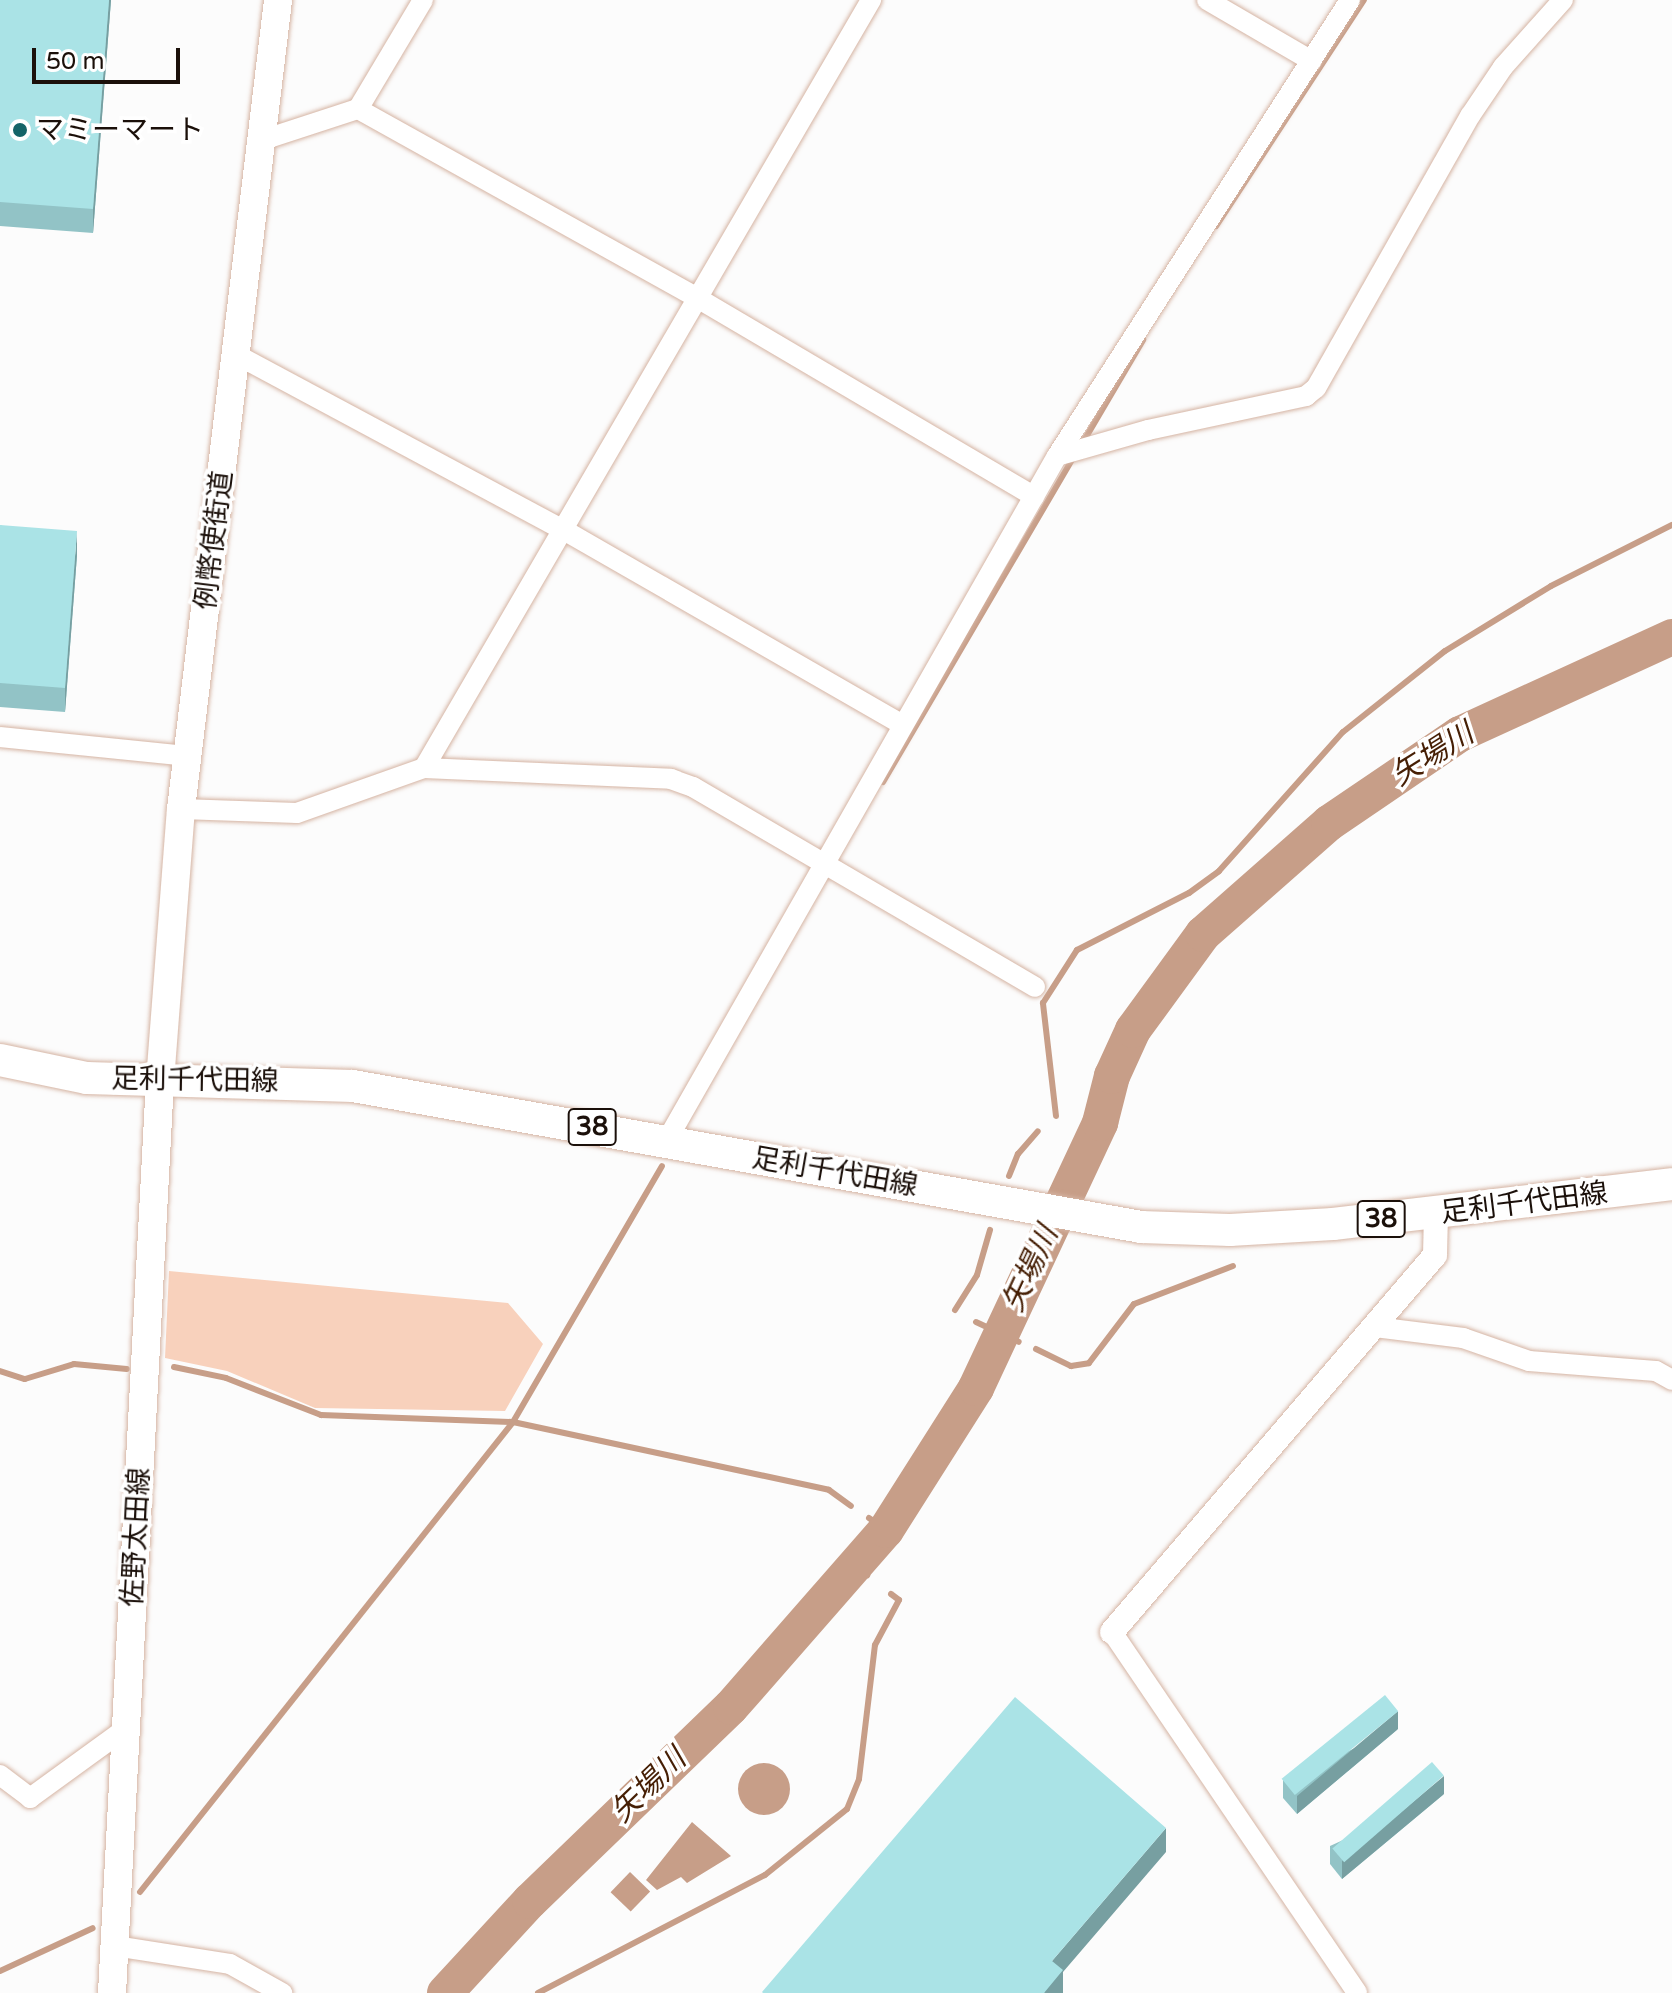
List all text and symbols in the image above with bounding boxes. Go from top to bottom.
scale bar [36,32,184,82]
text: 50 m [46,47,104,76]
place label: マミーマート [36,113,204,147]
marker: マミーマート [11,121,29,139]
street label: 例幣使街道 [189,468,239,612]
water label: 矢場川 [1385,716,1481,794]
street label: 足利千代田線 [111,1062,279,1098]
road number: 38 [566,1105,618,1149]
street label: 足利千代田線 [749,1141,921,1203]
street label: 足利千代田線 [1439,1176,1609,1230]
road number: 38 [1355,1197,1407,1241]
water label: 矢場川 [996,1221,1066,1317]
street label: 佐野太田線 [116,1466,156,1608]
water label: 矢場川 [604,1742,694,1830]

